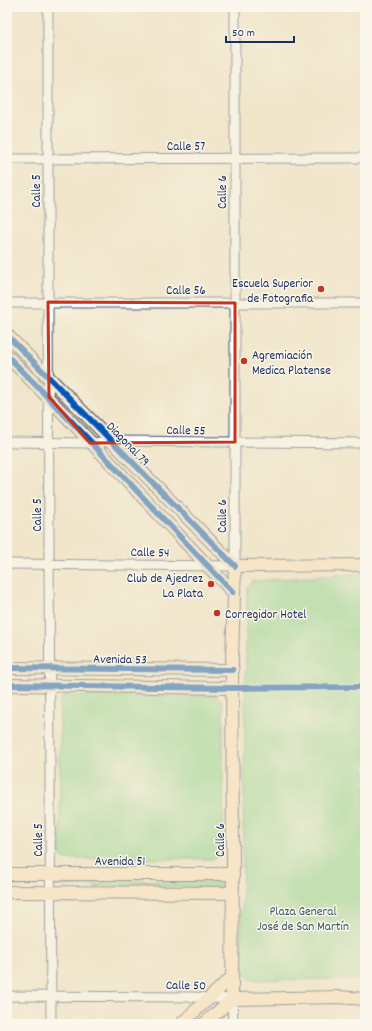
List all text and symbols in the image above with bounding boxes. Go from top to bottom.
scale bar [226,18,294,44]
text: 50 m [232,25,255,42]
street label: Calle 57 [167,138,205,157]
street label: Calle 5 [28,174,47,208]
street label: Calle 6 [214,175,233,209]
place label: Escuela Superior de Fotografia [232,275,314,309]
street label: Calle 56 [166,282,206,301]
marker: Escuela Superior de Fotografia [316,284,326,294]
place label: Agremiación Medica Platense [252,347,331,381]
marker: Agremiación Medica Platense [239,356,249,366]
street label: Diagonal 79 [101,418,153,471]
street label: Calle 55 [166,422,206,441]
street label: Calle 5 [29,498,48,532]
street label: Calle 6 [214,499,233,533]
street label: Calle 54 [130,544,170,563]
place label: Club de Ajedrez La Plata [127,570,204,604]
marker: Club de Ajedrez La Plata [206,579,216,589]
place label: Corregidor Hotel [225,606,306,625]
marker: Corregidor Hotel [212,608,222,618]
street label: Avenida 53 [93,651,147,670]
street label: Calle 5 [30,823,49,857]
street label: Calle 6 [212,823,231,857]
street label: Avenida 51 [95,853,145,872]
park label: Plaza General José de San Martín [257,903,349,937]
street label: Calle 50 [166,977,206,996]

